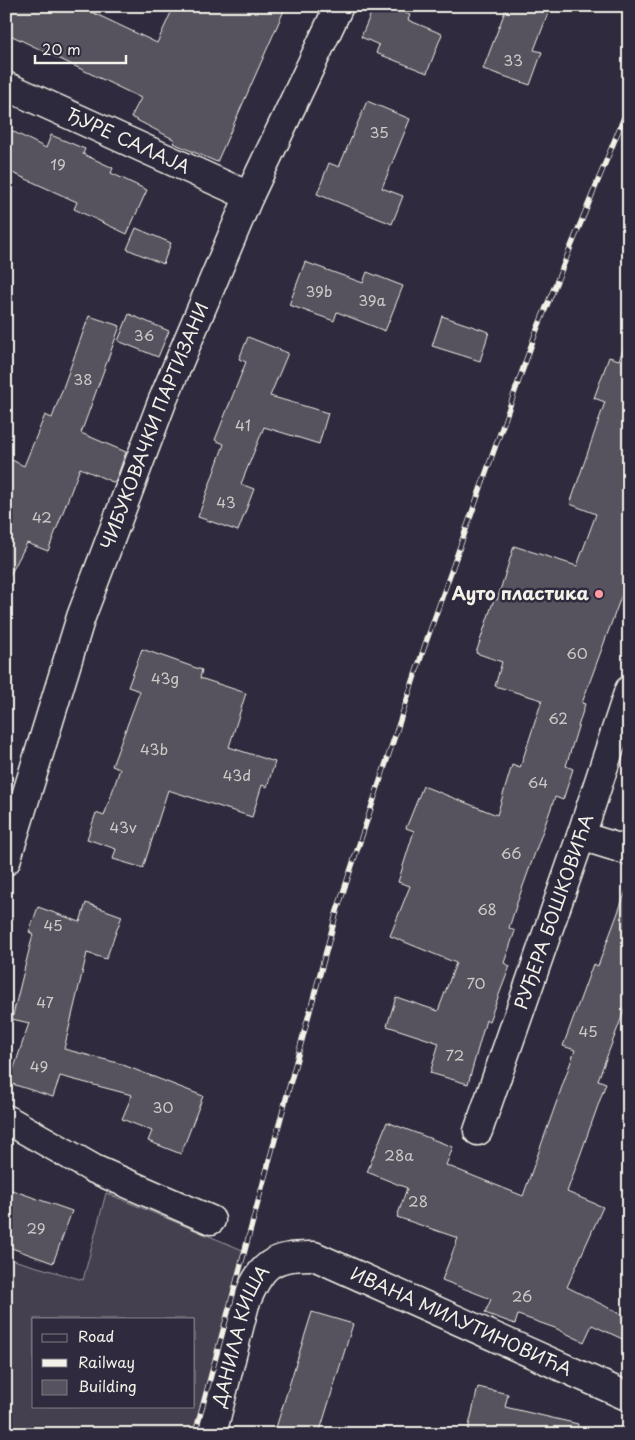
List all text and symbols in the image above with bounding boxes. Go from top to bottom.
scale bar [35,32,126,64]
text: 20 m [42,37,81,60]
house number: 33 [503,48,523,71]
street label: ЂУРЕ САЛАЈА [63,100,195,180]
house number: 35 [369,120,389,143]
house number: 19 [50,152,66,175]
house number: 39b [305,279,333,302]
house number: 39a [358,288,387,311]
street label: ЧИБУКОВАЧКИ ПАРТИЗАНИ [93,298,215,553]
house number: 36 [134,323,154,346]
house number: 38 [73,367,93,390]
house number: 41 [235,413,251,436]
house number: 43 [216,490,236,513]
house number: 42 [32,505,52,528]
place label: Ауто пластика [452,579,589,606]
marker: Ауто пластика [593,588,605,600]
house number: 60 [566,641,588,664]
house number: 43g [151,666,179,689]
house number: 62 [548,706,568,729]
house number: 43b [140,737,168,760]
house number: 43d [223,763,251,786]
house number: 64 [528,770,548,793]
street label: РУЂЕРА БОШКОВИЋА [506,810,599,1013]
house number: 43v [109,815,137,838]
house number: 66 [501,841,521,864]
house number: 68 [477,897,497,920]
house number: 45 [43,913,63,936]
house number: 70 [466,971,486,994]
house number: 47 [36,990,54,1013]
house number: 45 [578,1019,598,1042]
house number: 72 [446,1043,464,1066]
house number: 49 [30,1054,48,1077]
house number: 30 [153,1095,173,1118]
house number: 28a [384,1143,414,1166]
house number: 28 [408,1189,428,1212]
house number: 29 [26,1216,46,1239]
street label: ДАНИЛА КИША [204,1259,275,1410]
street label: ИВАНА МИЛУТИНОВИЋА [347,1259,577,1382]
house number: 26 [512,1284,532,1307]
legend [32,1318,195,1408]
text: Road [78,1324,114,1347]
text: Railway [78,1350,135,1373]
text: Building [78,1374,137,1397]

